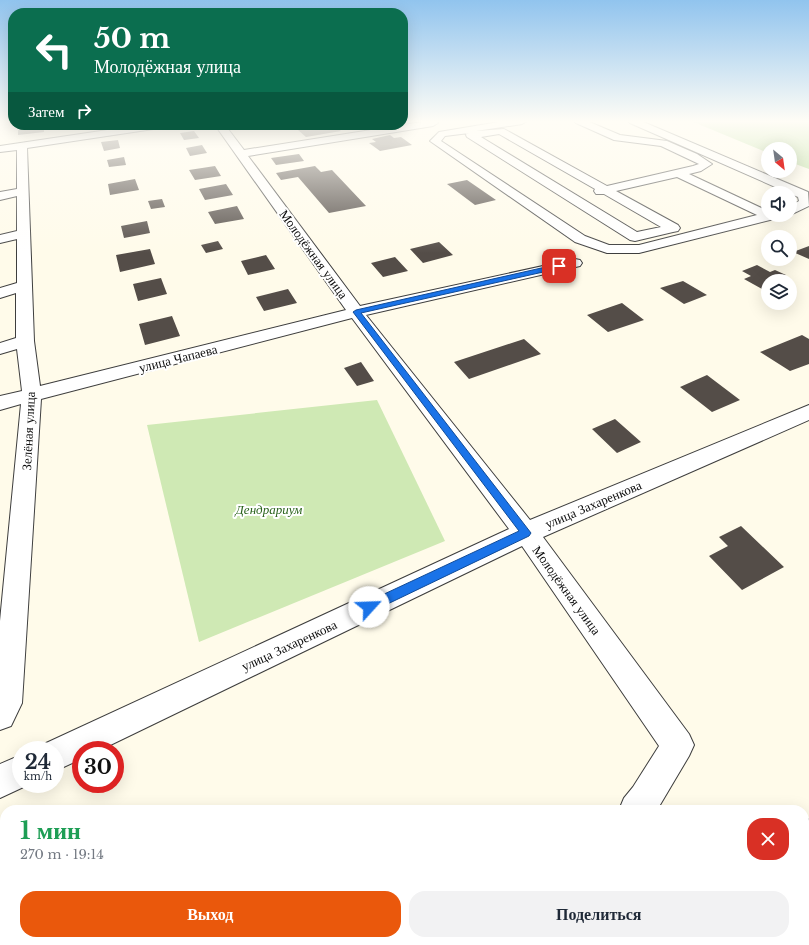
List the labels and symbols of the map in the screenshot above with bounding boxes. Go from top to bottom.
north arrow [761,142,797,178]
street label: Молодёжная улица [276,206,352,302]
pin [542,249,576,283]
street label: улица Чапаева [137,340,219,376]
street label: Зелёная улица [18,391,39,471]
street label: улица Захаренкова [542,476,644,532]
park label: Дендрариум [234,501,302,518]
street label: Молодёжная улица [529,542,605,638]
position arrow [348,586,390,628]
street label: улица Захаренкова [239,616,340,675]
speed limit sign: 30 [72,741,124,793]

